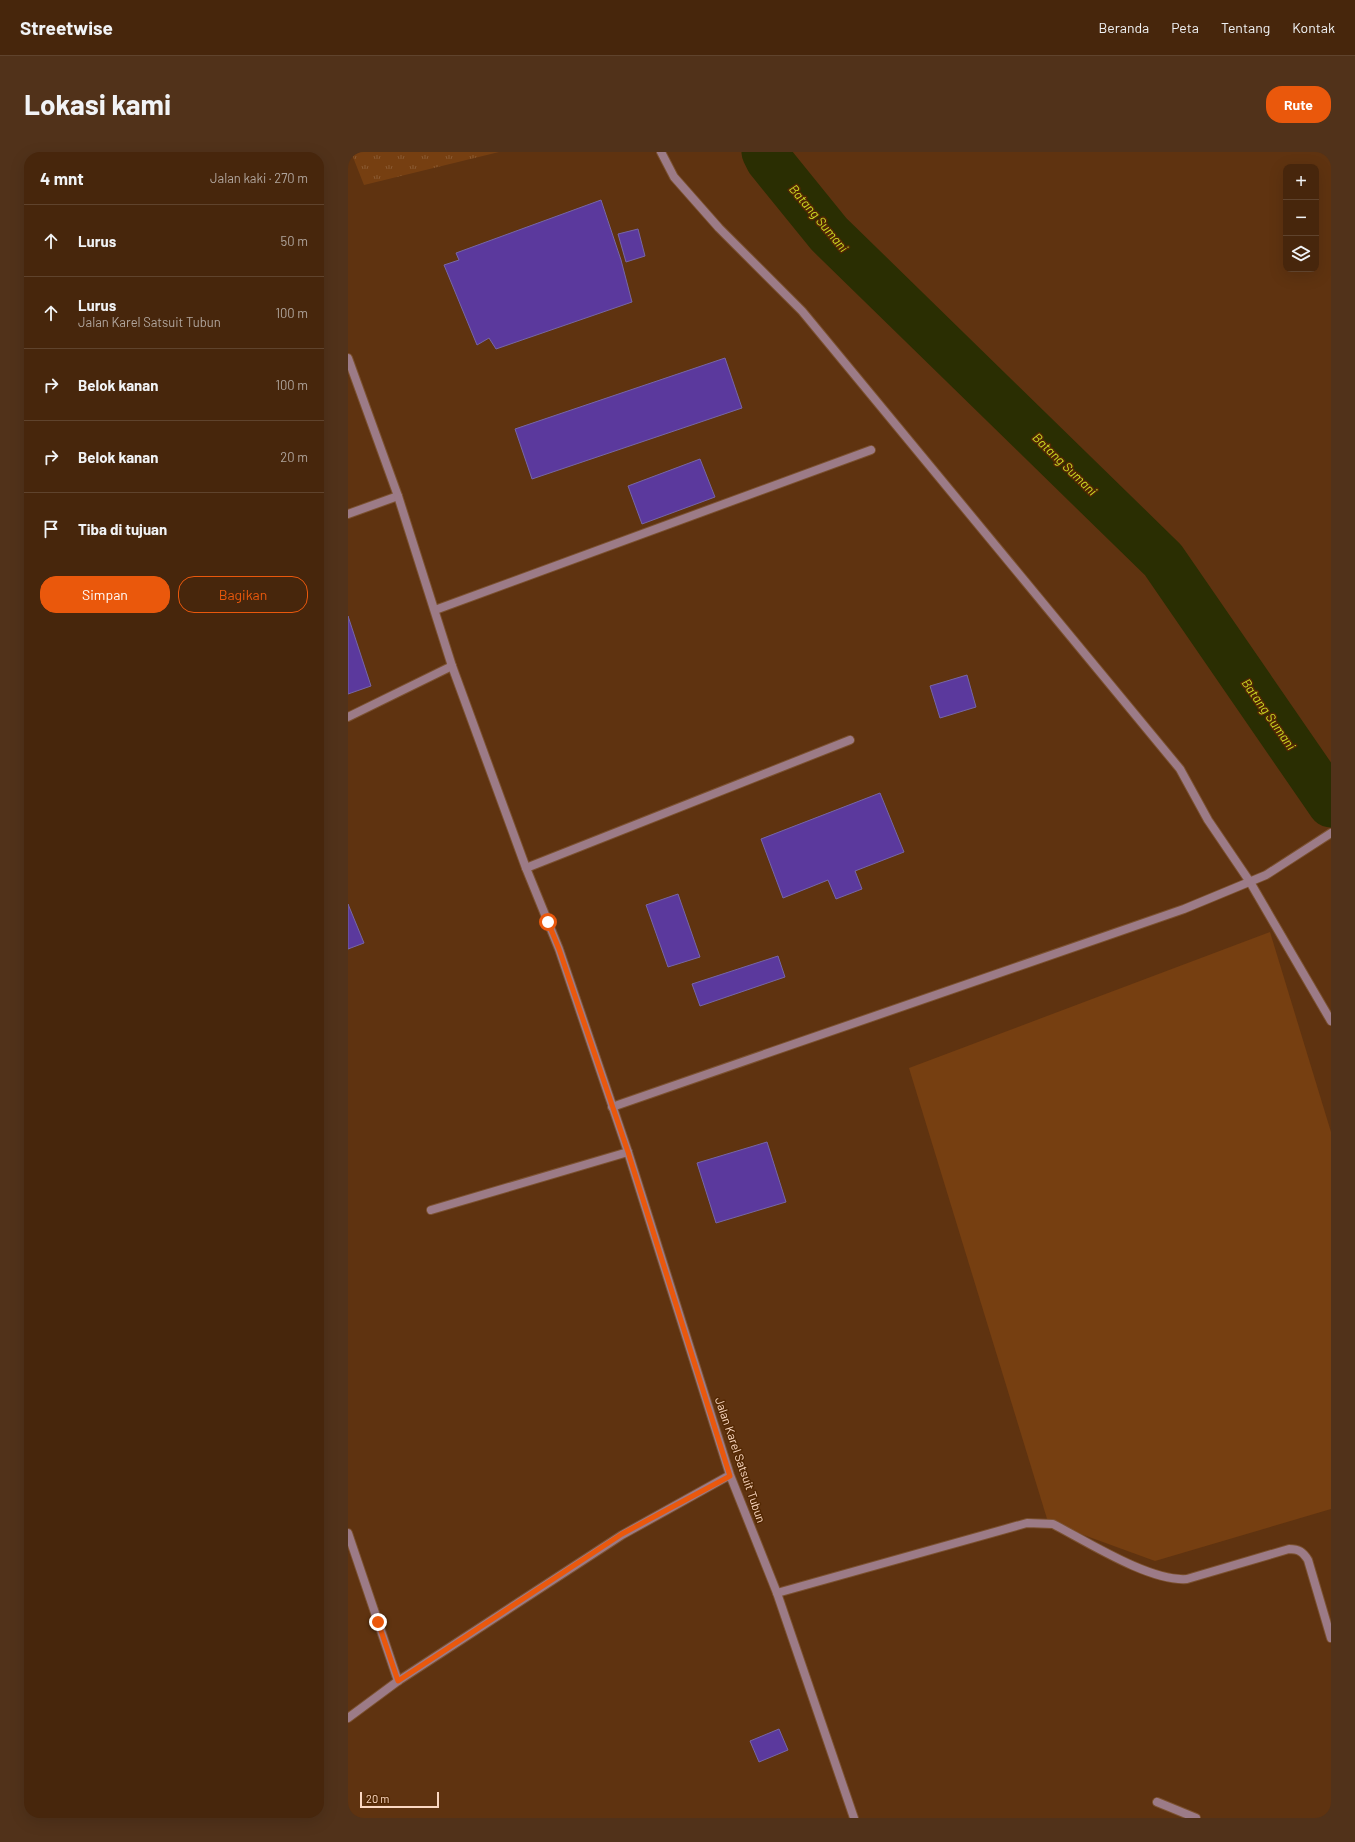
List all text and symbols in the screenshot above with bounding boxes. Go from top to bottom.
text: Streetwise [20,16,113,39]
text: Beranda [1099,19,1149,36]
text: Peta [1171,19,1199,36]
text: Tentang [1221,19,1270,36]
text: Kontak [1292,19,1335,36]
button: Rute [1266,86,1331,123]
text: Lokasi kami [24,87,171,121]
map controls [1283,164,1319,272]
button: + [1283,164,1319,200]
text: 4 mnt [40,168,84,188]
text: Jalan kaki · 270 m [210,170,308,186]
water label: Batang Sumani [786,181,852,256]
button: − [1283,200,1319,236]
icon: ahead [40,230,62,252]
text: Lurus [78,232,116,250]
text: 50 m [281,233,308,249]
button: layers [1283,236,1319,272]
text: Lurus [78,296,116,314]
icon: ahead [40,302,62,324]
text: 100 m [275,305,308,321]
text: Jalan Karel Satsuit Tubun [78,314,221,330]
icon: right [40,374,62,396]
text: Belok kanan [78,376,158,394]
text: 100 m [275,377,308,393]
water label: Batang Sumani [1029,429,1101,499]
icon: right [40,446,62,468]
text: Belok kanan [78,448,158,466]
text: 20 m [280,449,308,465]
icon: arrive [40,518,62,540]
text: Tiba di tujuan [78,520,167,538]
button: Simpan [40,576,170,613]
button: Bagikan [178,576,308,613]
water label: Batang Sumani [1239,675,1300,753]
route start [539,913,557,931]
street label: Jalan Karel Satsuit Tubun [713,1395,769,1524]
route end [369,1613,387,1631]
scale bar [360,1790,439,1809]
text: 20 m [366,1792,389,1805]

